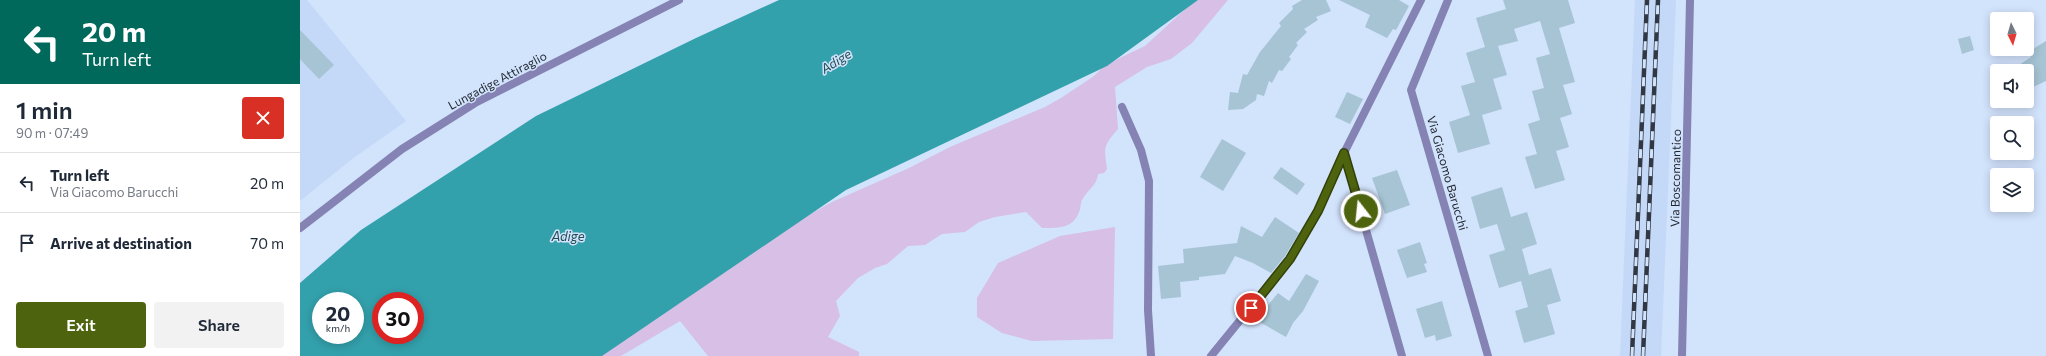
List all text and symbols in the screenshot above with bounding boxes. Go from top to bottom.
north arrow [1990,12,2034,56]
map controls [1990,12,2034,212]
text: 20 m [82,14,146,48]
icon: left [16,16,68,68]
water label: Adige [817,45,854,77]
text: Turn left [82,48,151,70]
street label: Lungadige Attiraglio [445,48,549,112]
button: sound [1990,64,2034,108]
text: 1 min [16,95,73,124]
button: close [242,97,284,139]
street label: Via Giacomo Barucchi [1425,114,1471,232]
button: search [1990,116,2034,160]
text: 90 m · 07:49 [16,125,88,141]
street label: Via Boscomantico [1667,129,1683,227]
text: Turn left [50,166,109,184]
button: layers [1990,168,2034,212]
icon: left [16,172,38,194]
text: 20 m [250,174,284,192]
text: Via Giacomo Barucchi [50,184,178,200]
position arrow [1340,190,1382,232]
water label: Adige [550,228,585,244]
icon: arrive [16,232,38,254]
text: Arrive at destination [50,234,192,252]
text: 70 m [250,234,284,252]
pin [1234,291,1268,325]
speed limit sign: 30 [372,292,424,344]
icon: arrive [1240,297,1262,319]
text: 20 [326,301,350,325]
button: Exit [16,302,146,348]
button: Share [154,302,284,348]
text: km/h [326,322,350,334]

